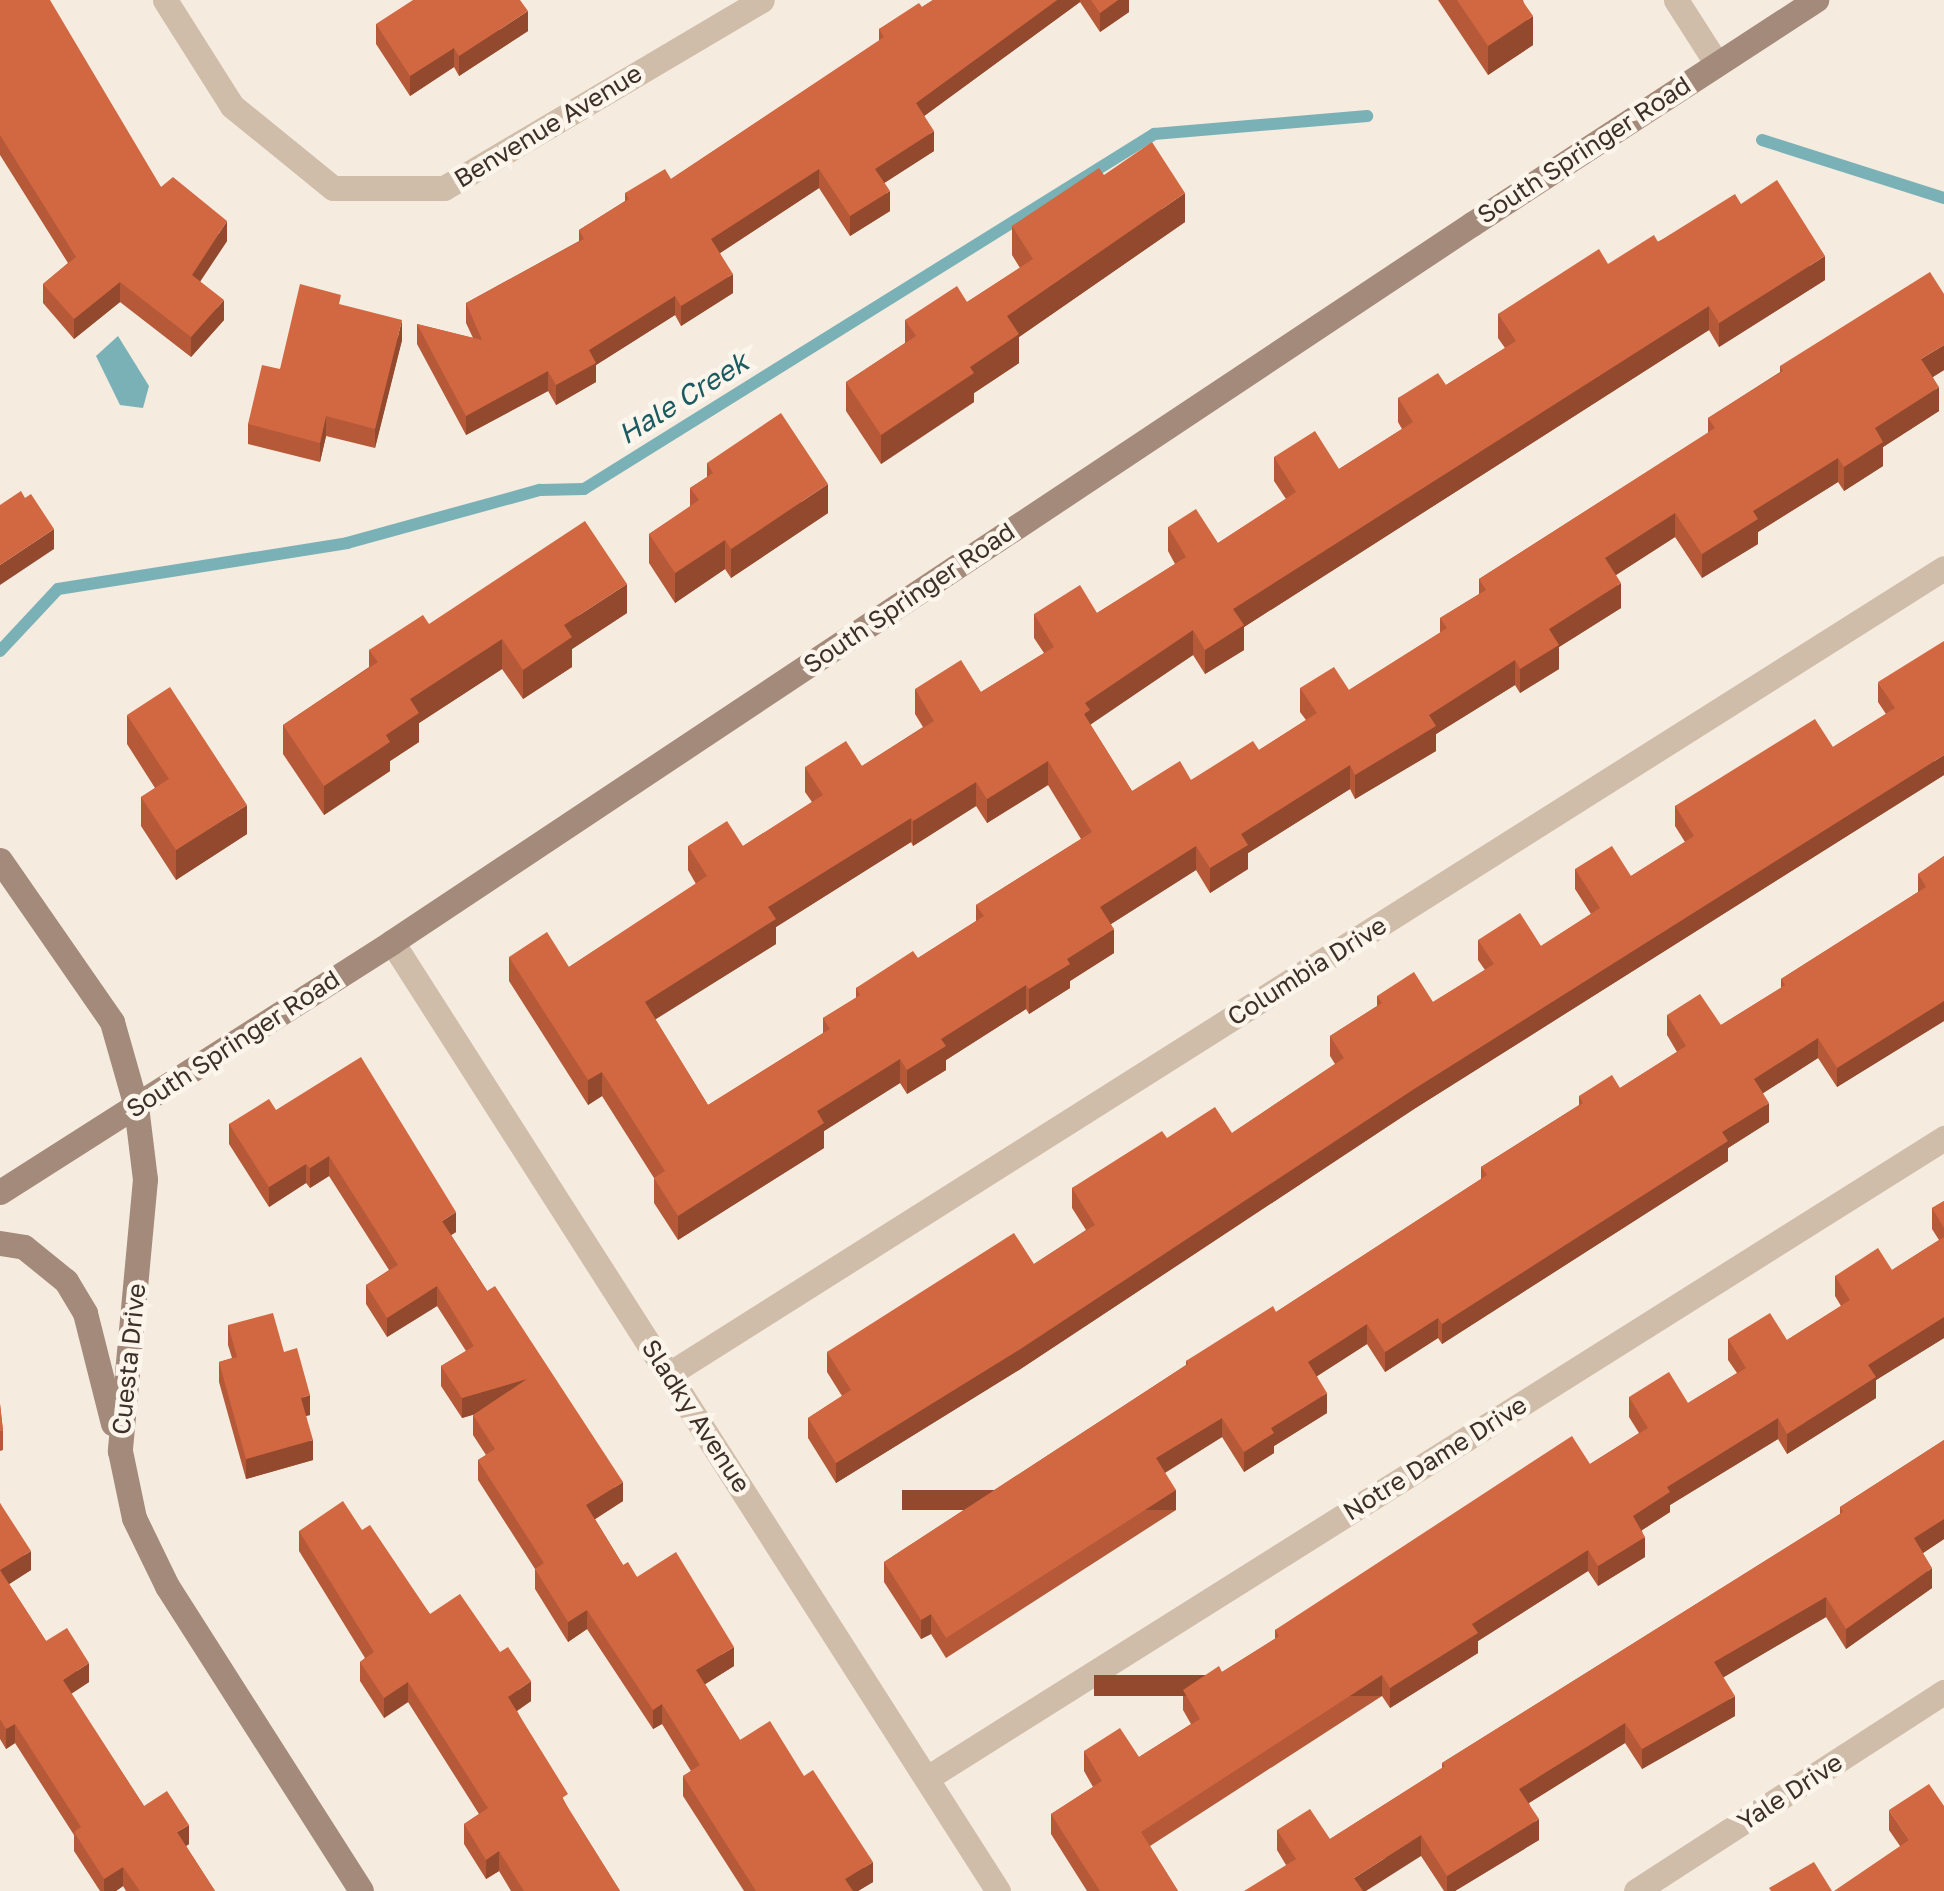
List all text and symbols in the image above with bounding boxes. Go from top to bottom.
street label: Benvenue Avenue [449,58,647,194]
street label: South Springer Road [1472,70,1696,230]
water label: Hale Creek [612,345,754,451]
street label: South Springer Road [798,516,1020,680]
street label: Columbia Drive [1222,910,1392,1032]
street label: South Springer Road [121,964,345,1124]
street label: Cuesta Drive [106,1282,152,1436]
street label: Sladky Avenue [635,1334,757,1498]
street label: Notre Dame Drive [1338,1389,1532,1527]
street label: Yale Drive [1732,1747,1848,1837]

